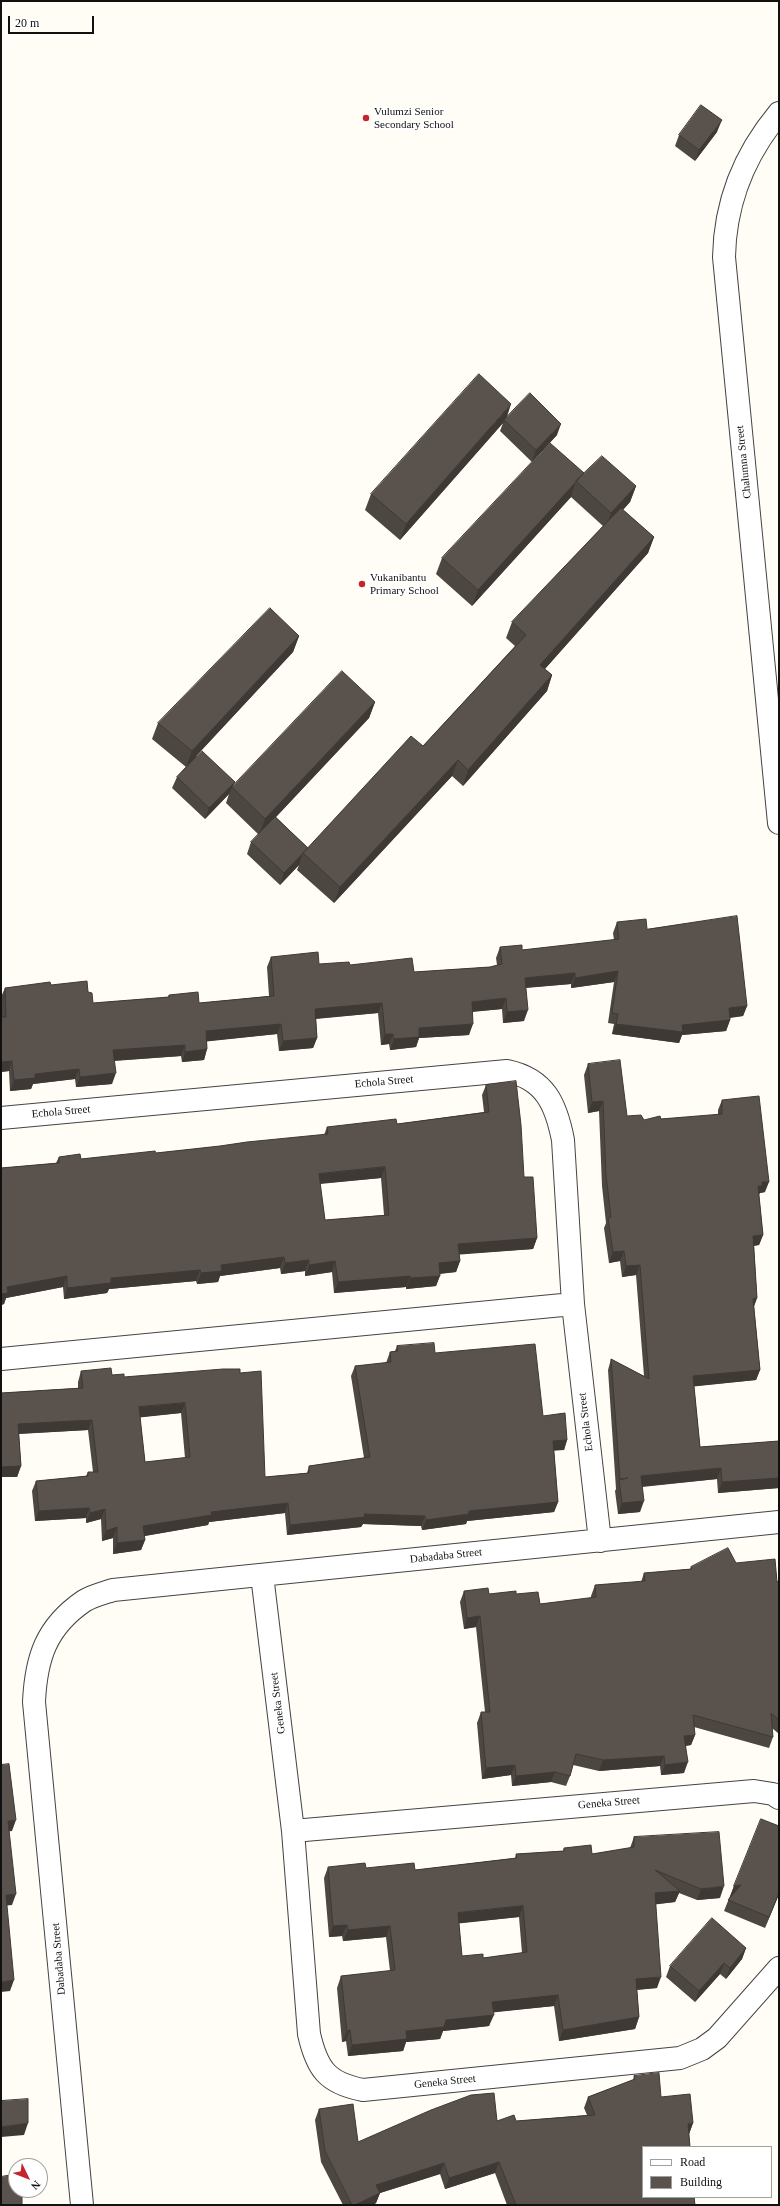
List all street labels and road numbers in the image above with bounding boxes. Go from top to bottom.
street label: Chalumna Street [734,425,754,499]
street label: Echola Street [354,1073,414,1091]
street label: Echola Street [31,1103,91,1121]
street label: Echola Street [576,1392,596,1452]
street label: Dabadaba Street [409,1546,483,1566]
street label: Geneka Street [268,1671,288,1735]
street label: Geneka Street [578,1794,640,1812]
street label: Dabadaba Street [49,1922,69,1996]
street label: Geneka Street [413,2072,477,2092]

